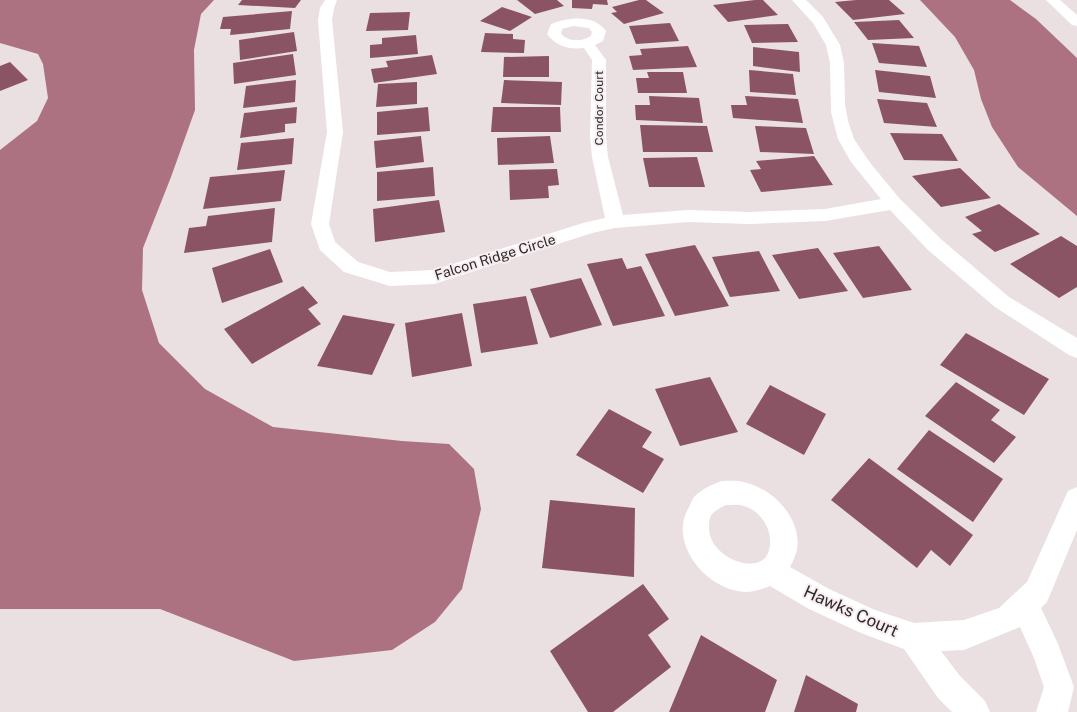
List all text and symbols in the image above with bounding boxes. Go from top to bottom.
street label: Condor Court [592,70,606,145]
street label: Falcon Ridge Circle [433,231,557,283]
street label: Hawks Court [801,581,901,641]

